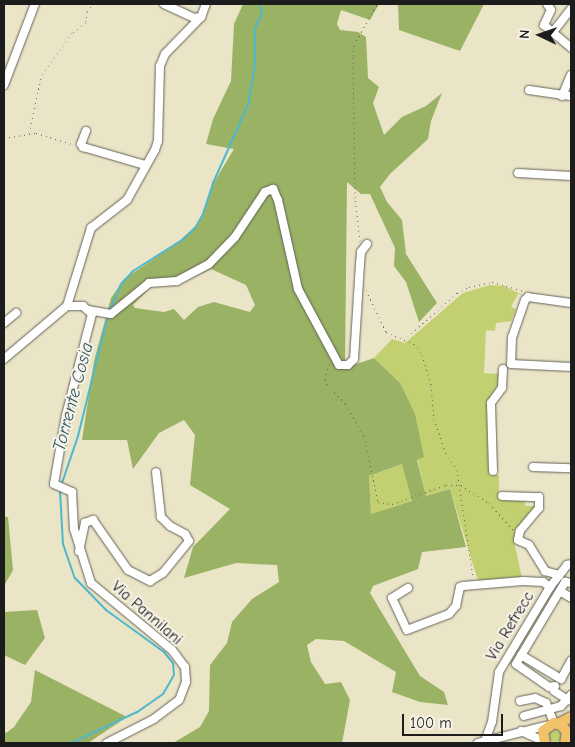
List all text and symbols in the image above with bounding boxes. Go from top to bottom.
north arrow [515,10,565,60]
text: N [516,29,533,39]
water label: Torrente Cosia [49,340,99,454]
street label: Via Pannilani [108,577,186,649]
street label: Via Refrecc [482,588,538,664]
scale bar [405,704,506,736]
text: 100 m [410,714,452,732]

